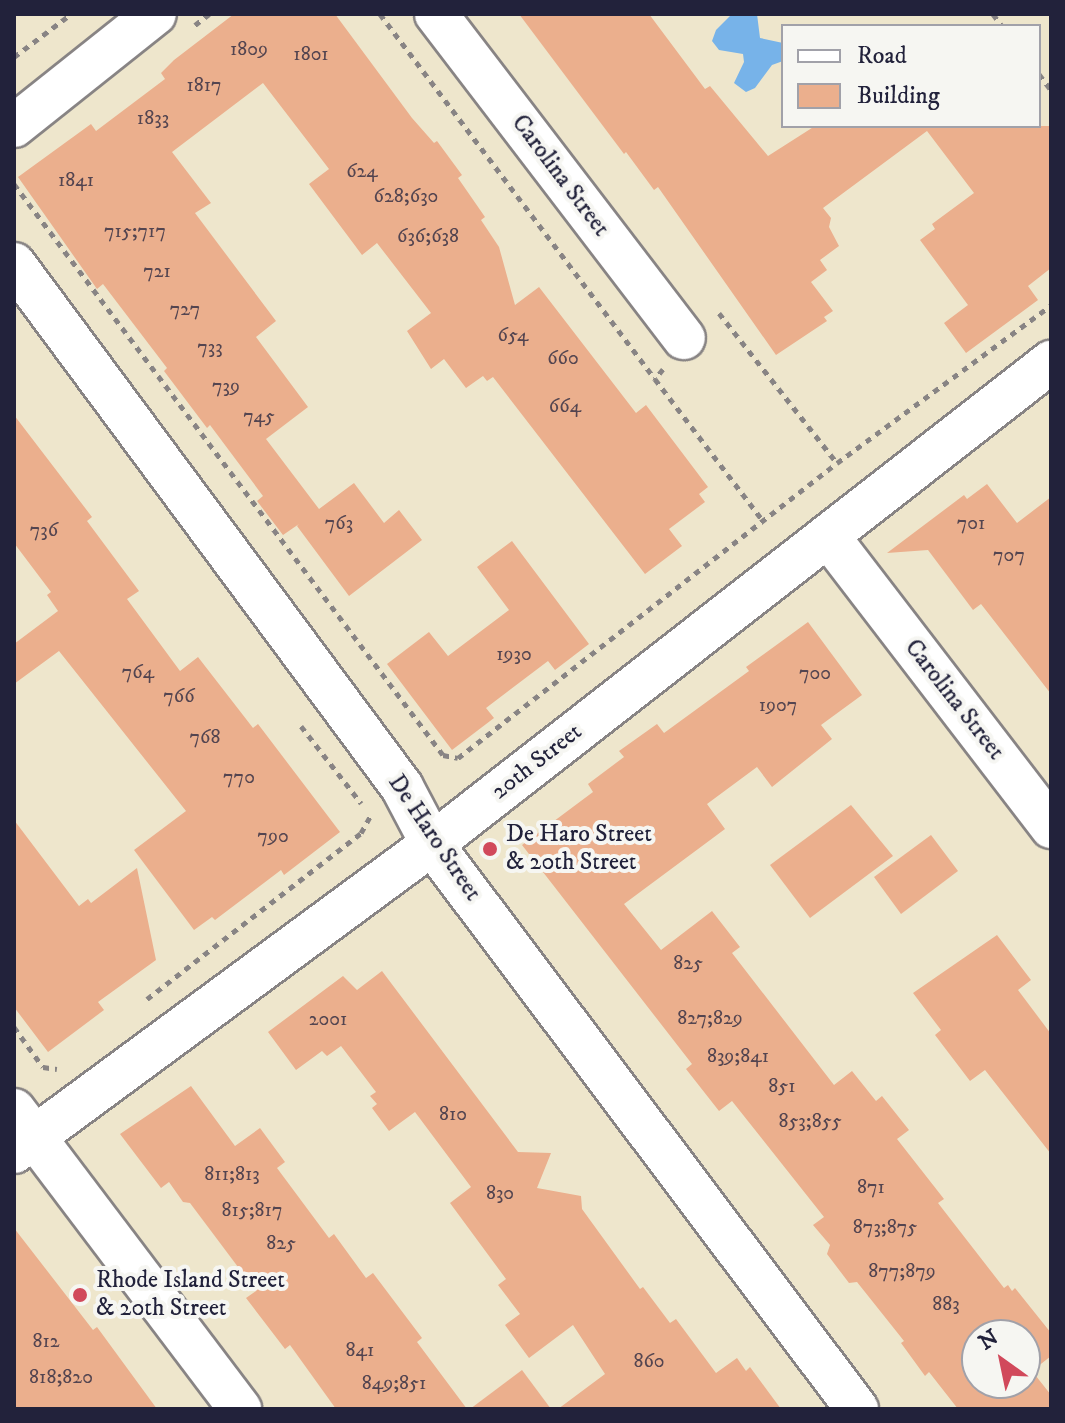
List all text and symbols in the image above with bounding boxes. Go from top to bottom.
legend [781,24,1041,128]
house number: 1809 [230,37,268,61]
text: Road [857,41,907,71]
house number: 1801 [293,42,329,66]
house number: 1817 [186,73,222,97]
text: Building [857,81,940,111]
house number: 1833 [137,106,169,130]
street label: Carolina Street [505,110,615,242]
house number: 624 [346,159,378,183]
house number: 1841 [58,168,94,192]
house number: 628;630 [374,184,438,208]
house number: 715;717 [104,219,166,243]
house number: 636;638 [397,224,459,248]
house number: 721 [143,259,171,283]
house number: 727 [170,297,200,321]
house number: 654 [498,323,528,347]
house number: 733 [197,335,223,359]
house number: 660 [547,346,579,370]
house number: 739 [212,374,240,398]
house number: 664 [549,394,581,418]
house number: 745 [243,404,275,428]
house number: 763 [325,511,353,535]
house number: 701 [957,511,985,535]
house number: 736 [30,518,58,542]
house number: 707 [993,543,1025,567]
street label: Carolina Street [898,634,1010,766]
house number: 1930 [496,642,532,666]
house number: 764 [122,660,154,684]
house number: 700 [799,661,831,685]
house number: 766 [163,684,195,708]
house number: 1907 [759,693,797,717]
street label: 20th Street [486,718,588,806]
house number: 768 [190,725,220,749]
house number: 770 [223,765,255,789]
street label: De Haro Street [381,769,487,907]
place label: De Haro Street & 20th Street [506,821,652,877]
house number: 790 [257,824,289,848]
marker: De Haro Street & 20th Street [481,840,499,858]
house number: 825 [673,951,703,975]
house number: 827;829 [677,1006,743,1030]
house number: 2001 [309,1007,347,1031]
house number: 839;841 [707,1044,769,1068]
house number: 851 [768,1074,796,1098]
house number: 810 [439,1102,467,1126]
house number: 853;855 [778,1109,842,1133]
house number: 811;813 [204,1162,260,1186]
house number: 871 [857,1175,885,1199]
house number: 830 [486,1181,514,1205]
house number: 815;817 [222,1198,282,1222]
house number: 873;875 [853,1215,917,1239]
house number: 825 [266,1231,296,1255]
house number: 877;879 [868,1259,936,1283]
place label: Rhode Island Street & 20th Street [96,1267,285,1323]
marker: Rhode Island Street & 20th Street [71,1286,89,1304]
house number: 883 [932,1292,960,1316]
north arrow [961,1319,1041,1399]
text: N [974,1324,1004,1356]
house number: 812 [32,1329,60,1353]
house number: 841 [346,1338,374,1362]
house number: 860 [633,1349,665,1373]
house number: 818;820 [29,1365,93,1389]
house number: 849;851 [362,1371,426,1395]

